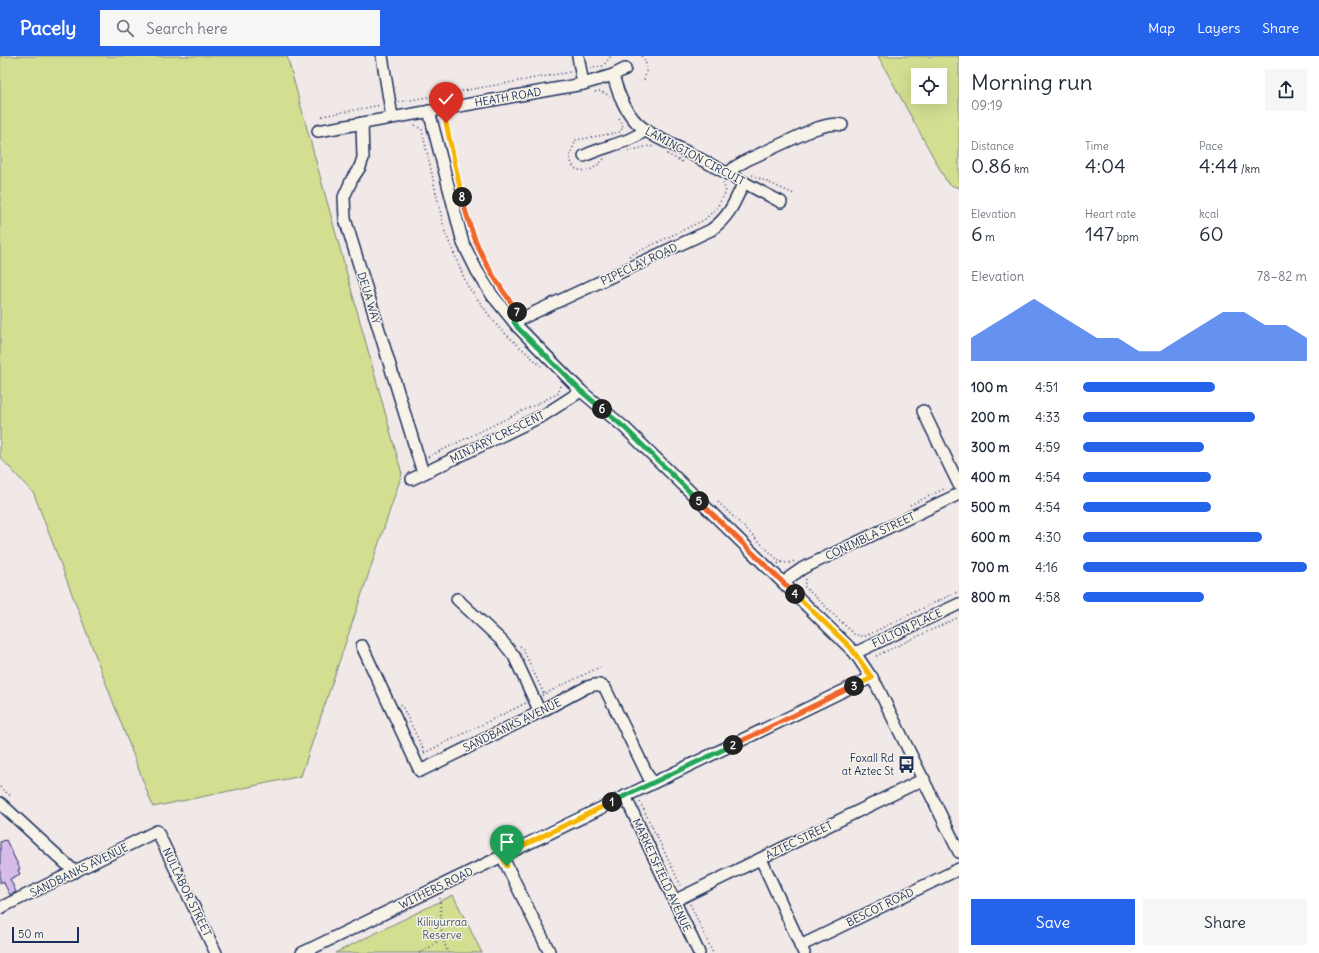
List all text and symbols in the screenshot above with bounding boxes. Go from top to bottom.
search box [100,10,380,46]
text: Pacely [20,16,76,40]
icon: search [114,17,136,39]
text: Search here [146,19,228,38]
text: Map [1148,19,1175,37]
text: Layers [1197,19,1240,37]
text: Share [1262,19,1299,37]
map controls [911,68,947,104]
button: locate [911,68,947,104]
text: Morning run [971,68,1093,96]
button: share [1265,69,1307,111]
pin [429,82,463,123]
street label: HEATH ROAD [474,84,543,110]
icon: check [435,88,457,110]
text: 09:19 [971,97,1003,114]
street label: LAMINGTON CIRCUIT [643,124,747,188]
text: Distance [971,139,1014,153]
text: Time [1085,139,1109,153]
text: Pace [1199,139,1223,153]
text: 0.86 [971,153,1011,178]
text: 4:04 [1085,153,1126,178]
text: 4:44 [1199,153,1238,178]
text: km [1011,162,1029,176]
text: /km [1238,162,1260,176]
pin: 8 [452,187,472,207]
text: 8 [459,190,465,204]
text: Elevation [971,207,1016,221]
text: Heart rate [1085,207,1136,221]
text: kcal [1199,207,1219,221]
text: 6 [971,221,983,246]
text: 147 [1085,221,1114,246]
text: 60 [1199,221,1224,246]
text: m [983,230,995,244]
text: bpm [1114,230,1139,244]
street label: PIPECLAY ROAD [598,240,680,288]
text: Elevation [971,268,1024,285]
text: 78–82 m [1257,268,1307,285]
street label: DEUA WAY [354,270,384,326]
pin: 7 [507,302,527,322]
text: 7 [514,305,520,319]
text: 100 m [971,379,1008,396]
text: 4:51 [1035,379,1058,396]
pin: 6 [592,399,612,419]
text: 6 [599,402,605,416]
street label: MINJARY CRESCENT [448,408,547,466]
text: 200 m [971,409,1010,426]
text: 4:33 [1035,409,1060,426]
text: 300 m [971,439,1010,456]
text: 4:59 [1035,439,1060,456]
text: 400 m [971,469,1010,486]
text: 4:54 [1035,469,1060,486]
pin: 5 [689,491,709,511]
text: 5 [696,494,702,508]
text: 500 m [971,499,1010,516]
text: 4:54 [1035,499,1060,516]
street label: CONIMBLA STREET [823,509,917,563]
text: 600 m [971,529,1010,546]
text: 4:30 [1035,529,1061,546]
text: 700 m [971,559,1009,576]
text: 4:16 [1035,559,1058,576]
pin: 4 [785,584,805,604]
text: 4 [792,587,798,601]
text: 800 m [971,589,1010,606]
text: 4:58 [1035,589,1060,606]
street label: FULTON PLACE [870,606,944,650]
pin: 3 [844,676,864,696]
text: 3 [851,679,857,693]
street label: SANDBANKS AVENUE [461,695,563,755]
pin: 2 [723,735,743,755]
text: 2 [730,738,736,752]
place label: Foxall Rd at Aztec St [842,751,895,778]
bus stop icon: Foxall Rd at Aztec St [897,754,917,774]
pin: 1 [602,792,622,812]
text: 1 [610,795,614,809]
street label: MARKETSFIELD AVENUE [630,816,694,934]
street label: AZTEC STREET [763,818,835,862]
pin [490,825,524,866]
icon: arrive [496,831,518,853]
street label: SANDBANKS AVENUE [28,840,130,900]
street label: NULLABOR STREET [159,845,215,939]
street label: WITHERS ROAD [397,864,476,912]
street label: BESCOT ROAD [844,884,916,929]
button: Save [971,899,1135,945]
button: Share [1143,899,1307,945]
park label: Kiliiyurraa Reserve [417,915,467,942]
scale bar [12,925,79,944]
text: 50 m [18,927,44,941]

